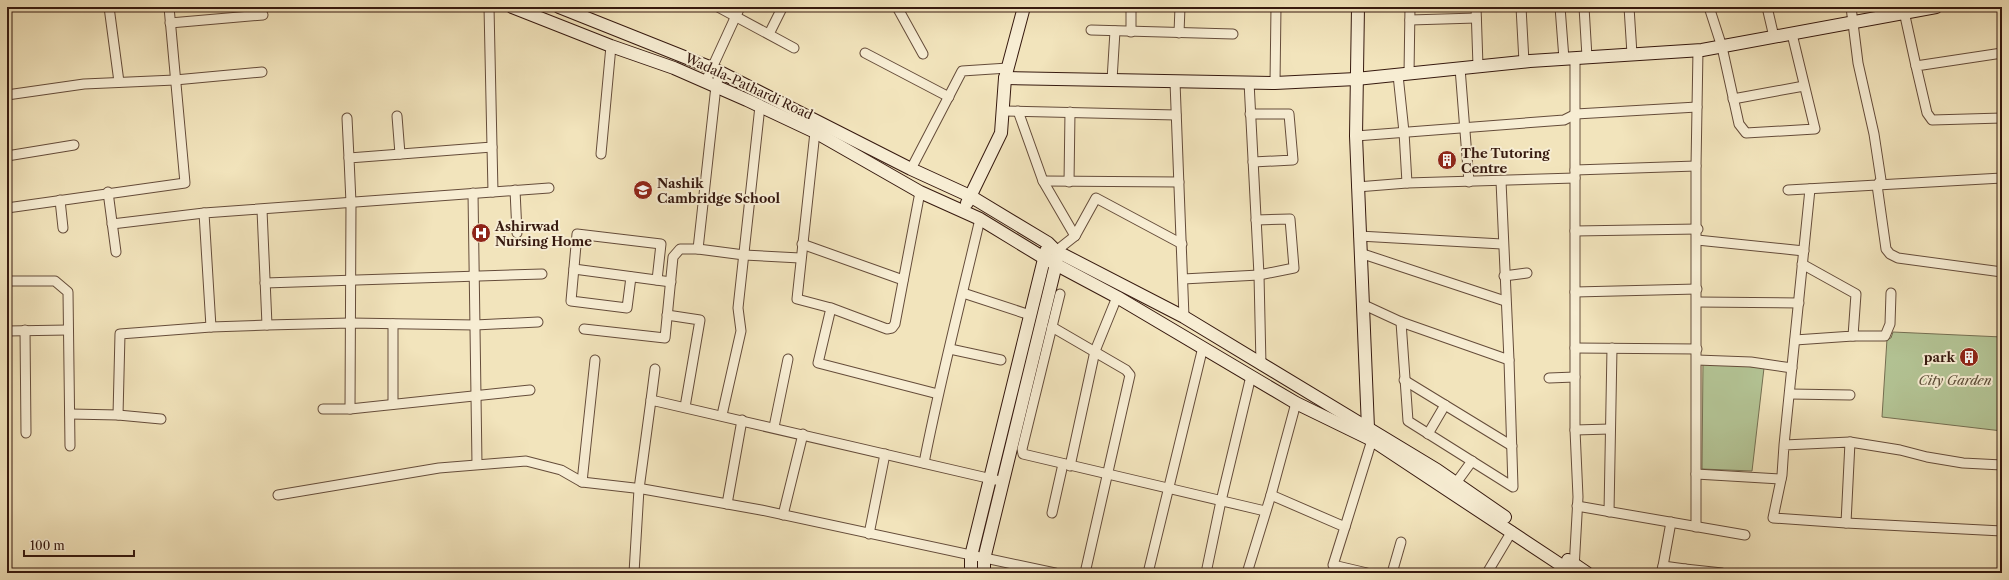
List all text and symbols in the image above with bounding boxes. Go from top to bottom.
street label: Wadala-Pathardi Road [682,49,815,123]
place label: The Tutoring Centre [1461,145,1550,176]
building icon: The Tutoring Centre [1436,149,1458,171]
place label: Nashik Cambridge School [657,175,780,206]
school or university icon: Nashik Cambridge School [632,179,654,201]
place label: Ashirwad Nursing Home [494,218,592,249]
hospital icon: Ashirwad Nursing Home [470,222,492,244]
building icon: park [1958,346,1980,368]
place label: park [1924,349,1955,365]
park label: City Garden [1918,372,1992,388]
scale bar [24,532,134,558]
text: 100 m [30,538,65,553]

